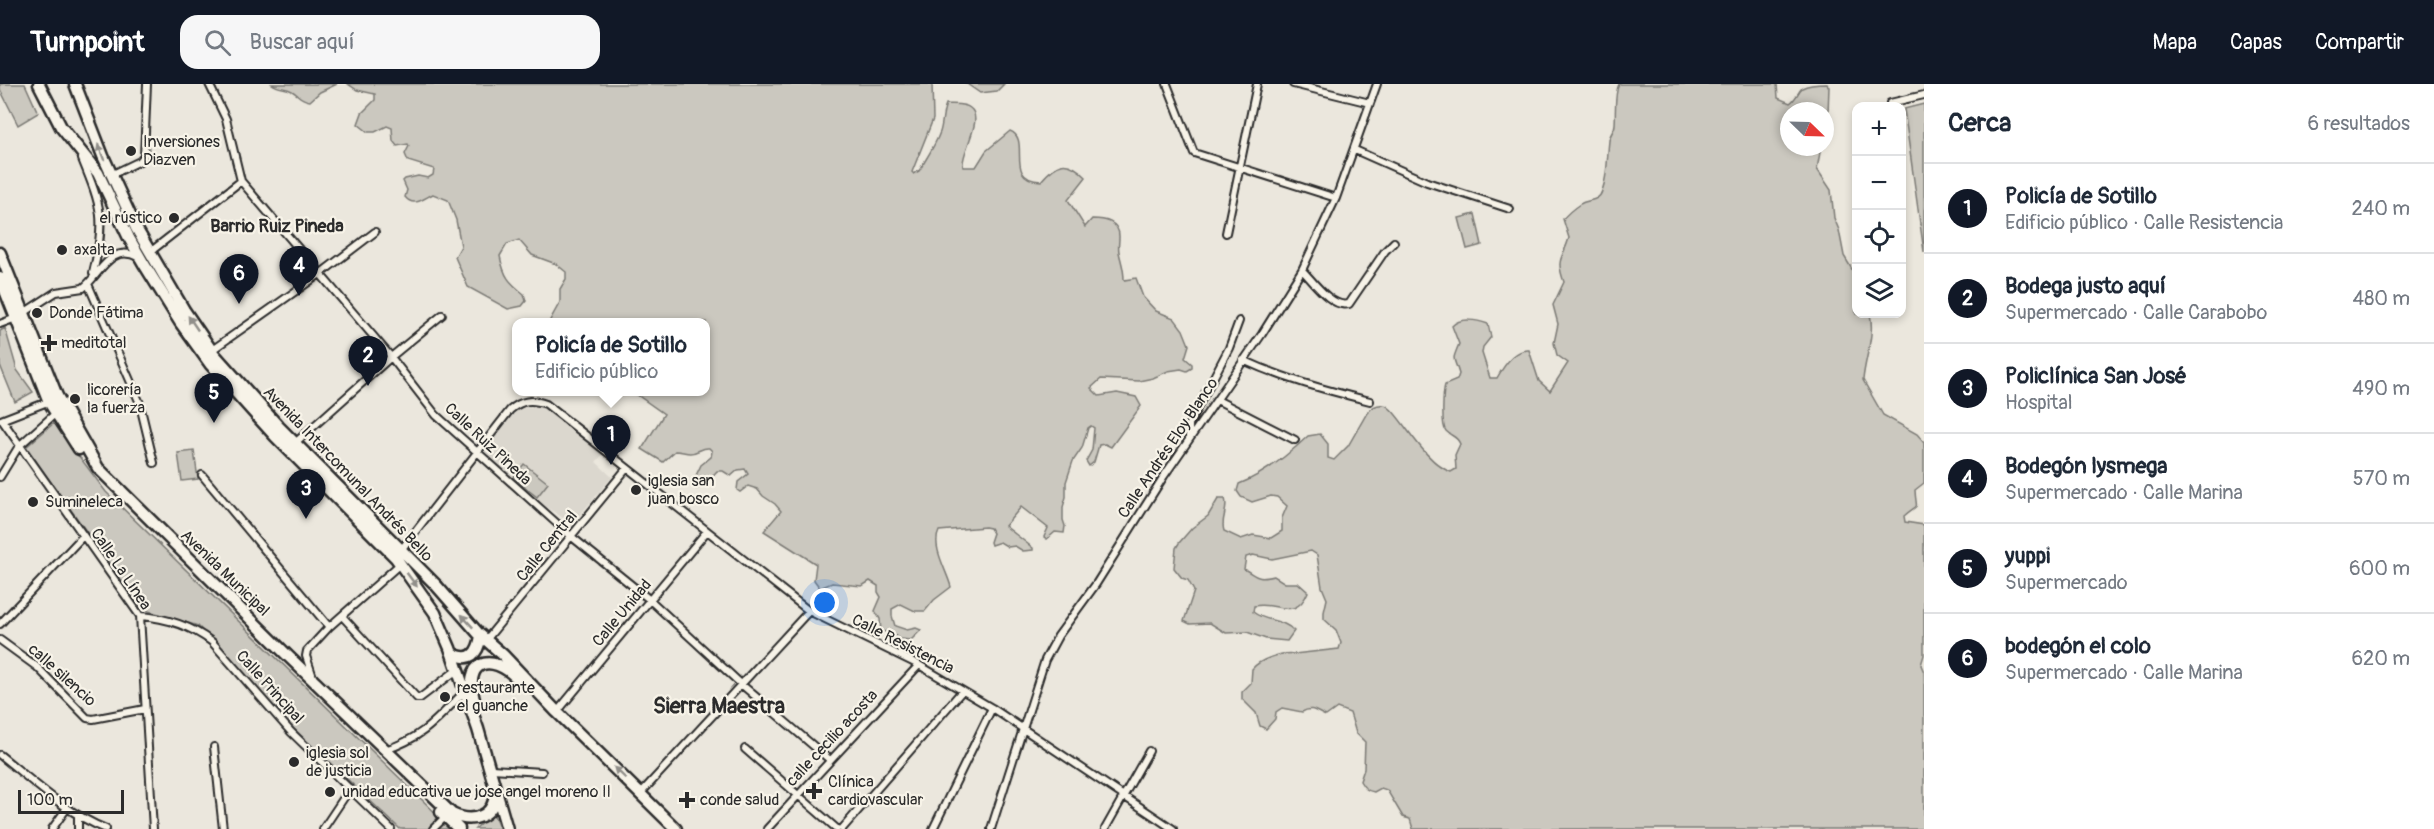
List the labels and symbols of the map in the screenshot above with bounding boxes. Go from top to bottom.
north arrow [1780,102,1834,156]
place label: Inversiones Diazven [143,132,220,170]
one-way arrow [96,142,106,160]
marker: Inversiones Diazven [124,144,138,158]
place label: el rústico [100,208,162,228]
marker: el rústico [167,211,181,225]
district label: Barrio Ruiz Pineda [210,215,344,238]
place label: axalta [74,240,115,260]
marker: axalta [55,243,69,257]
pin: 4 [280,246,318,296]
pin: 6 [220,254,258,304]
place label: Donde Fátima [49,303,144,323]
marker: Donde Fátima [30,306,44,320]
one-way arrow [188,315,199,331]
place label: meditotal [61,333,127,353]
marker: meditotal [42,336,56,350]
pin: 2 [348,336,388,386]
pin: 5 [194,374,234,423]
street label: Calle Andrés Eloy Blanco [1114,374,1223,522]
place label: licorería la fuerza [87,380,145,418]
street label: Avenida Intercomunal Andrés Bello [259,382,437,566]
marker: licorería la fuerza [68,392,82,406]
street label: Calle Ruiz Pineda [440,398,536,490]
pin: 1 [592,416,630,465]
pin: 3 [286,470,326,519]
place label: iglesia san juan bosco [647,471,720,509]
marker: iglesia san juan bosco [629,483,643,497]
place label: Sumineleca [45,492,123,512]
marker: Sumineleca [26,495,40,509]
street label: Calle Central [512,506,582,586]
street label: Calle La Línea [86,524,156,614]
street label: Avenida Municipal [176,525,274,621]
one-way arrow [406,572,419,588]
street label: Calle Unidad [588,575,656,651]
your location [810,588,839,617]
street label: Calle Resistencia [849,610,957,678]
one-way arrow [461,614,474,629]
street label: calle silencio [24,639,100,711]
street label: Calle Principal [232,646,308,728]
place label: restaurante el guanche [457,678,535,716]
street label: calle cecilio acosta [782,685,882,791]
marker: restaurante el guanche [438,690,452,704]
district label: Sierra Maestra [653,692,785,720]
place label: iglesia sol de justicia [306,743,372,781]
marker: iglesia sol de justicia [287,755,301,769]
one-way arrow [613,766,628,780]
place label: Clínica cardiovascular [828,772,923,810]
place label: unidad educativa ue jose angel moreno II [342,782,611,802]
marker: Clínica cardiovascular [805,782,823,800]
marker: unidad educativa ue jose angel moreno II [323,785,337,799]
scale bar [18,787,124,814]
place label: conde salud [700,790,779,810]
marker: conde salud [678,791,696,809]

